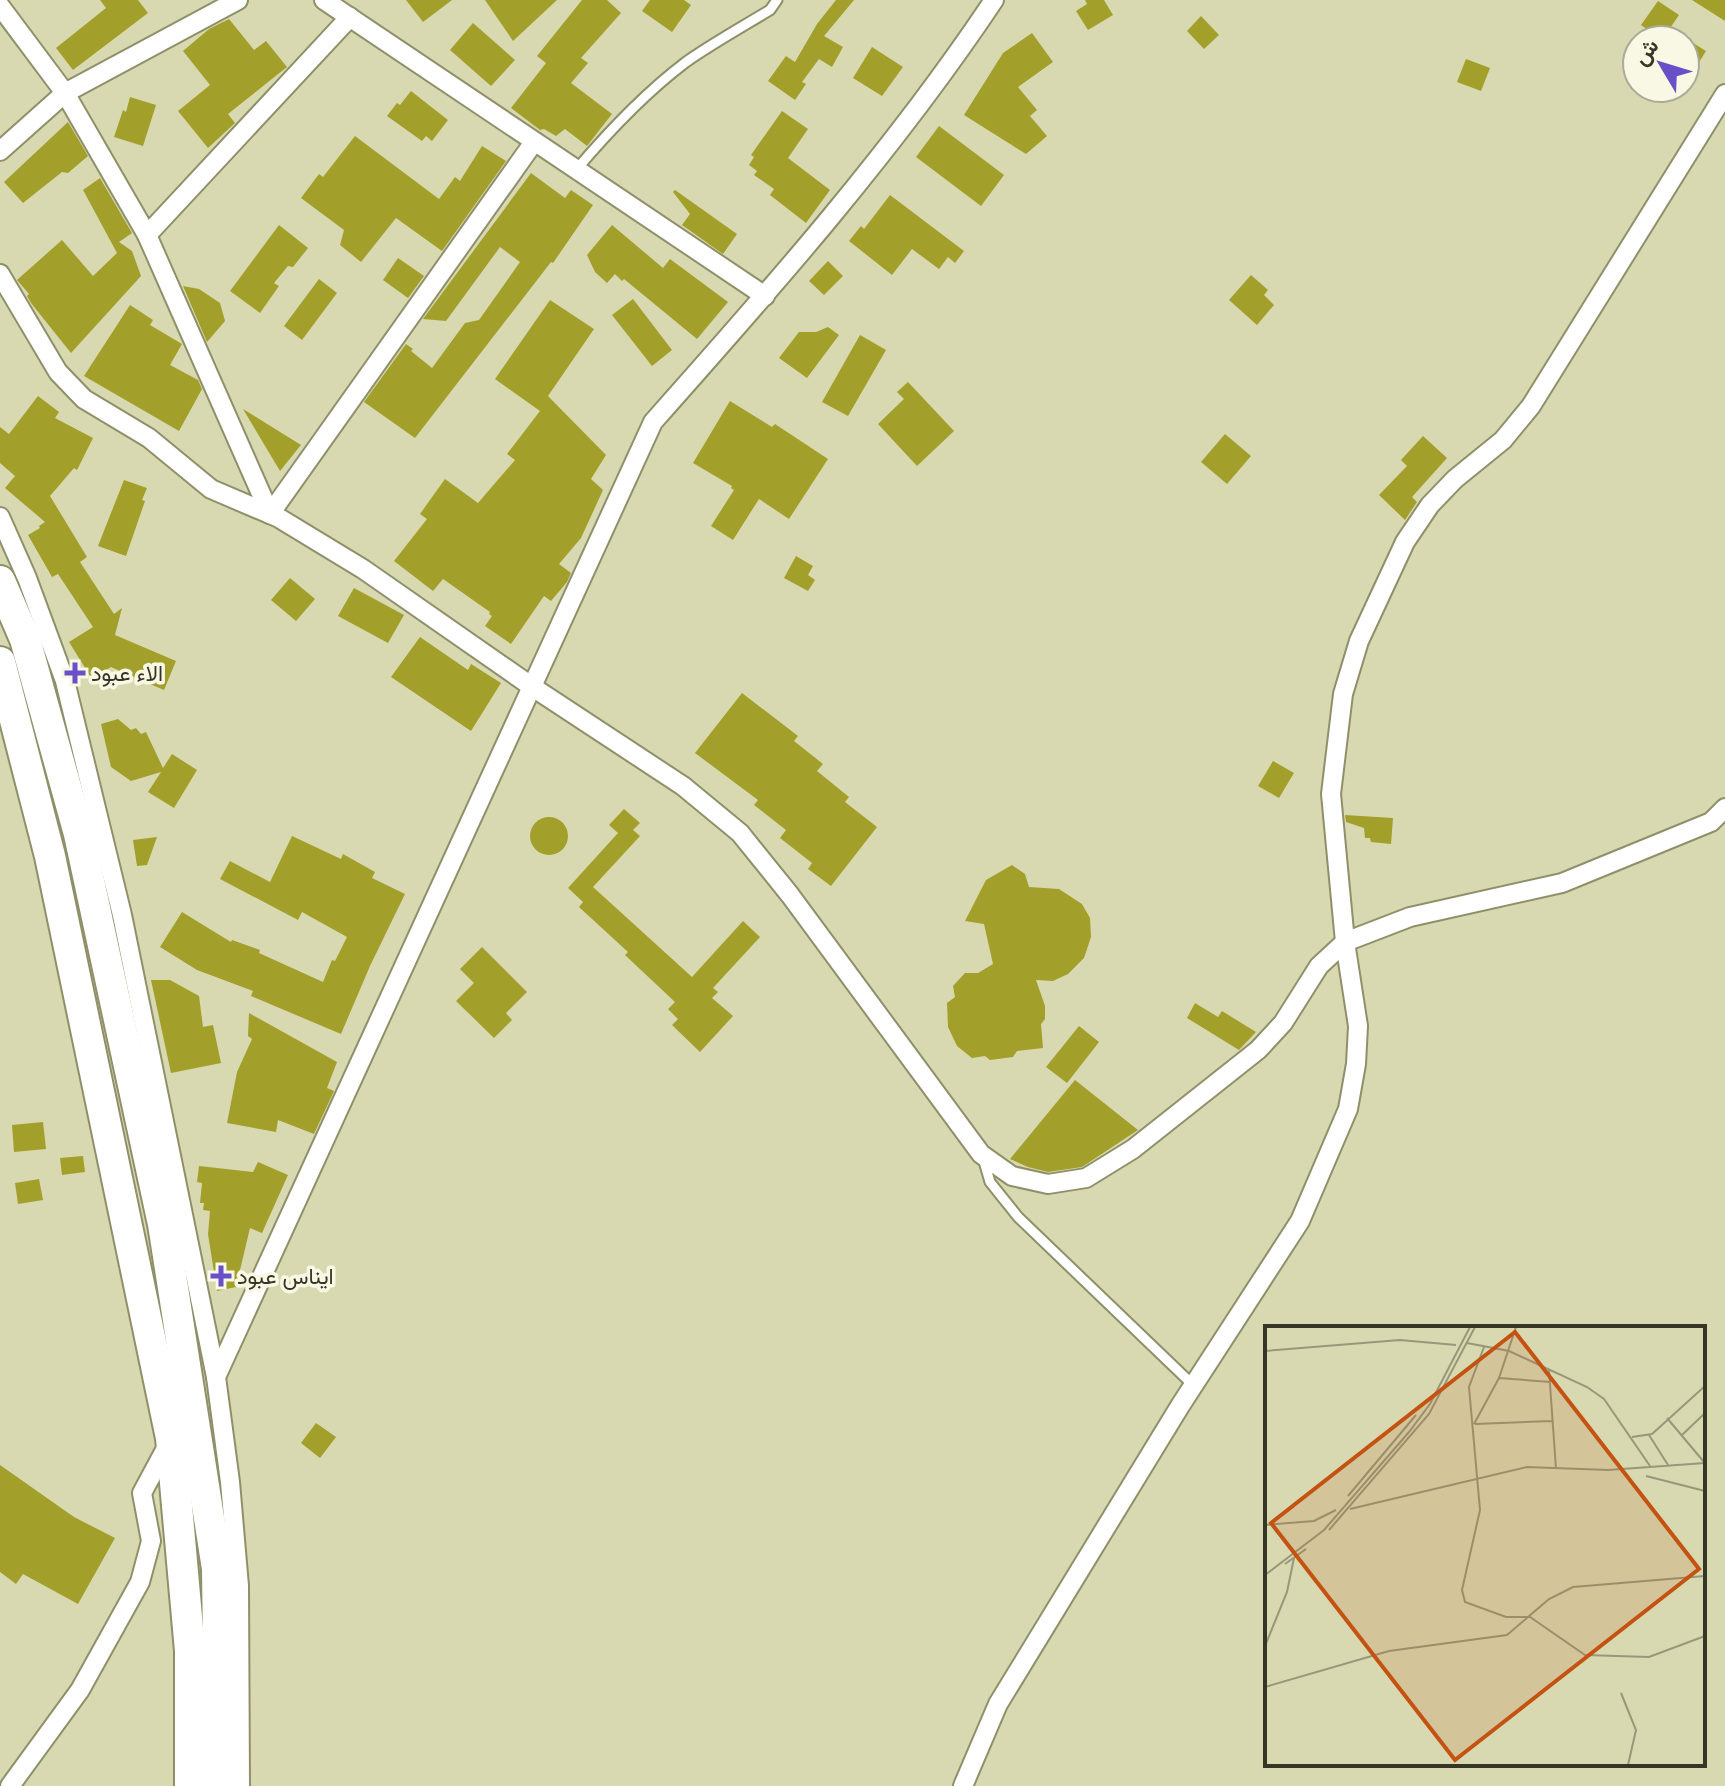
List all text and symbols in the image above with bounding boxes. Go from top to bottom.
north arrow [1621,24,1701,104]
text: ش [1628,34,1664,71]
place label: الاء عبود [91,661,163,687]
marker: الاء عبود [66,664,84,682]
place label: ايناس عبود [237,1264,334,1290]
marker: ايناس عبود [212,1267,230,1285]
inset map [1265,1326,1705,1766]

